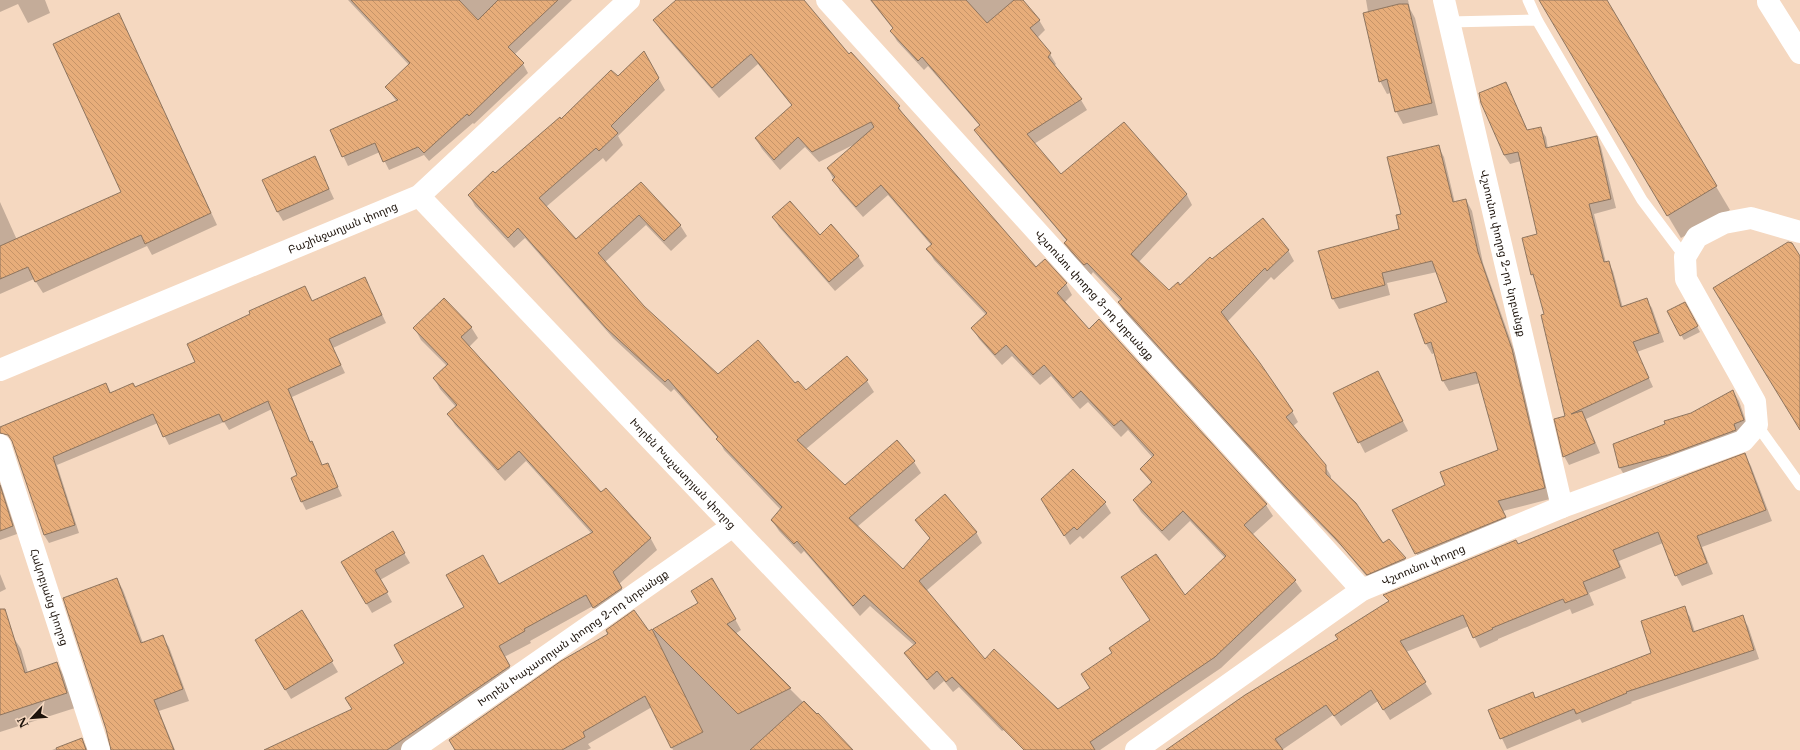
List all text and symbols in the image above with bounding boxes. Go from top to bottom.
street label: Վշտունու փողոց 2-րդ նրբանցք [1477,168,1529,338]
street label: Բաշինջաղյան փողոց [286,199,399,257]
street label: Վշտունու փողոց 3-րդ նրբանցք [1032,227,1157,363]
street label: Խորեն Խաչատրյան փողոց [627,415,739,532]
street label: Վշտունու փողոց [1379,541,1467,588]
street label: Հակոբյանց փողոց [27,547,72,648]
street label: Խորեն Խաչատրյան փողոց 2-րդ նրբանցք [475,566,671,709]
north arrow [12,698,52,738]
text: N [14,714,32,730]

